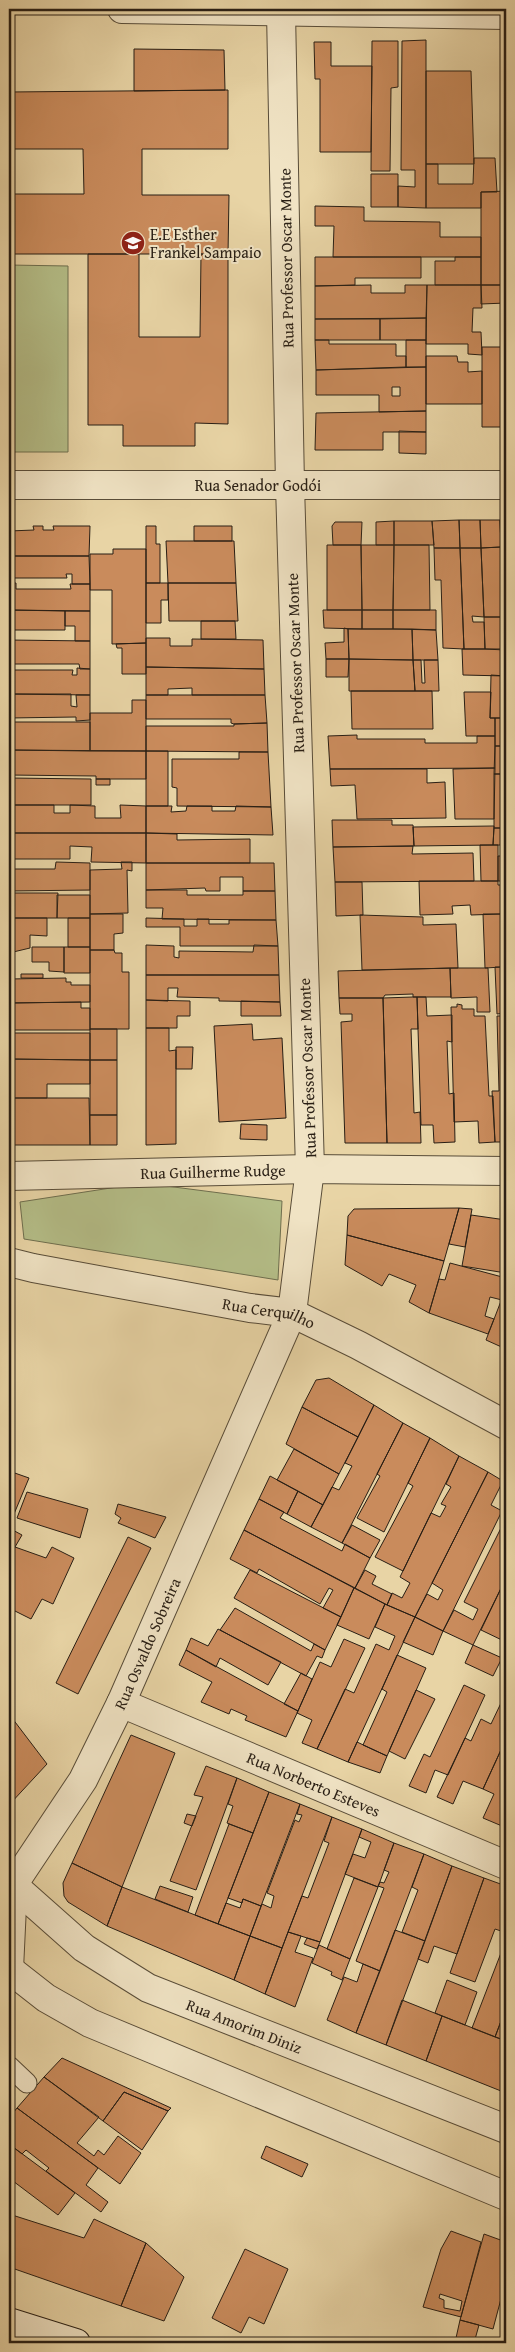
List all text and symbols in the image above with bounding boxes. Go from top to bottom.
street label: Rua Professor Oscar Monte [272,168,300,348]
place label: E.E Esther Frankel Sampaio [150,222,261,264]
school or university icon: E.E Esther Frankel Sampaio [120,230,146,256]
street label: Rua Senador Godói [195,473,322,497]
street label: Rua Professor Oscar Monte [280,573,310,753]
street label: Rua Professor Oscar Monte [292,978,322,1158]
street label: Rua Guilherme Rudge [140,1158,286,1185]
street label: Rua Cerquilho [220,1291,319,1335]
street label: Rua Osvaldo Sobreira [108,1574,187,1714]
street label: Rua Norberto Esteves [243,1745,384,1823]
street label: Rua Amorim Diniz [183,1992,306,2059]

